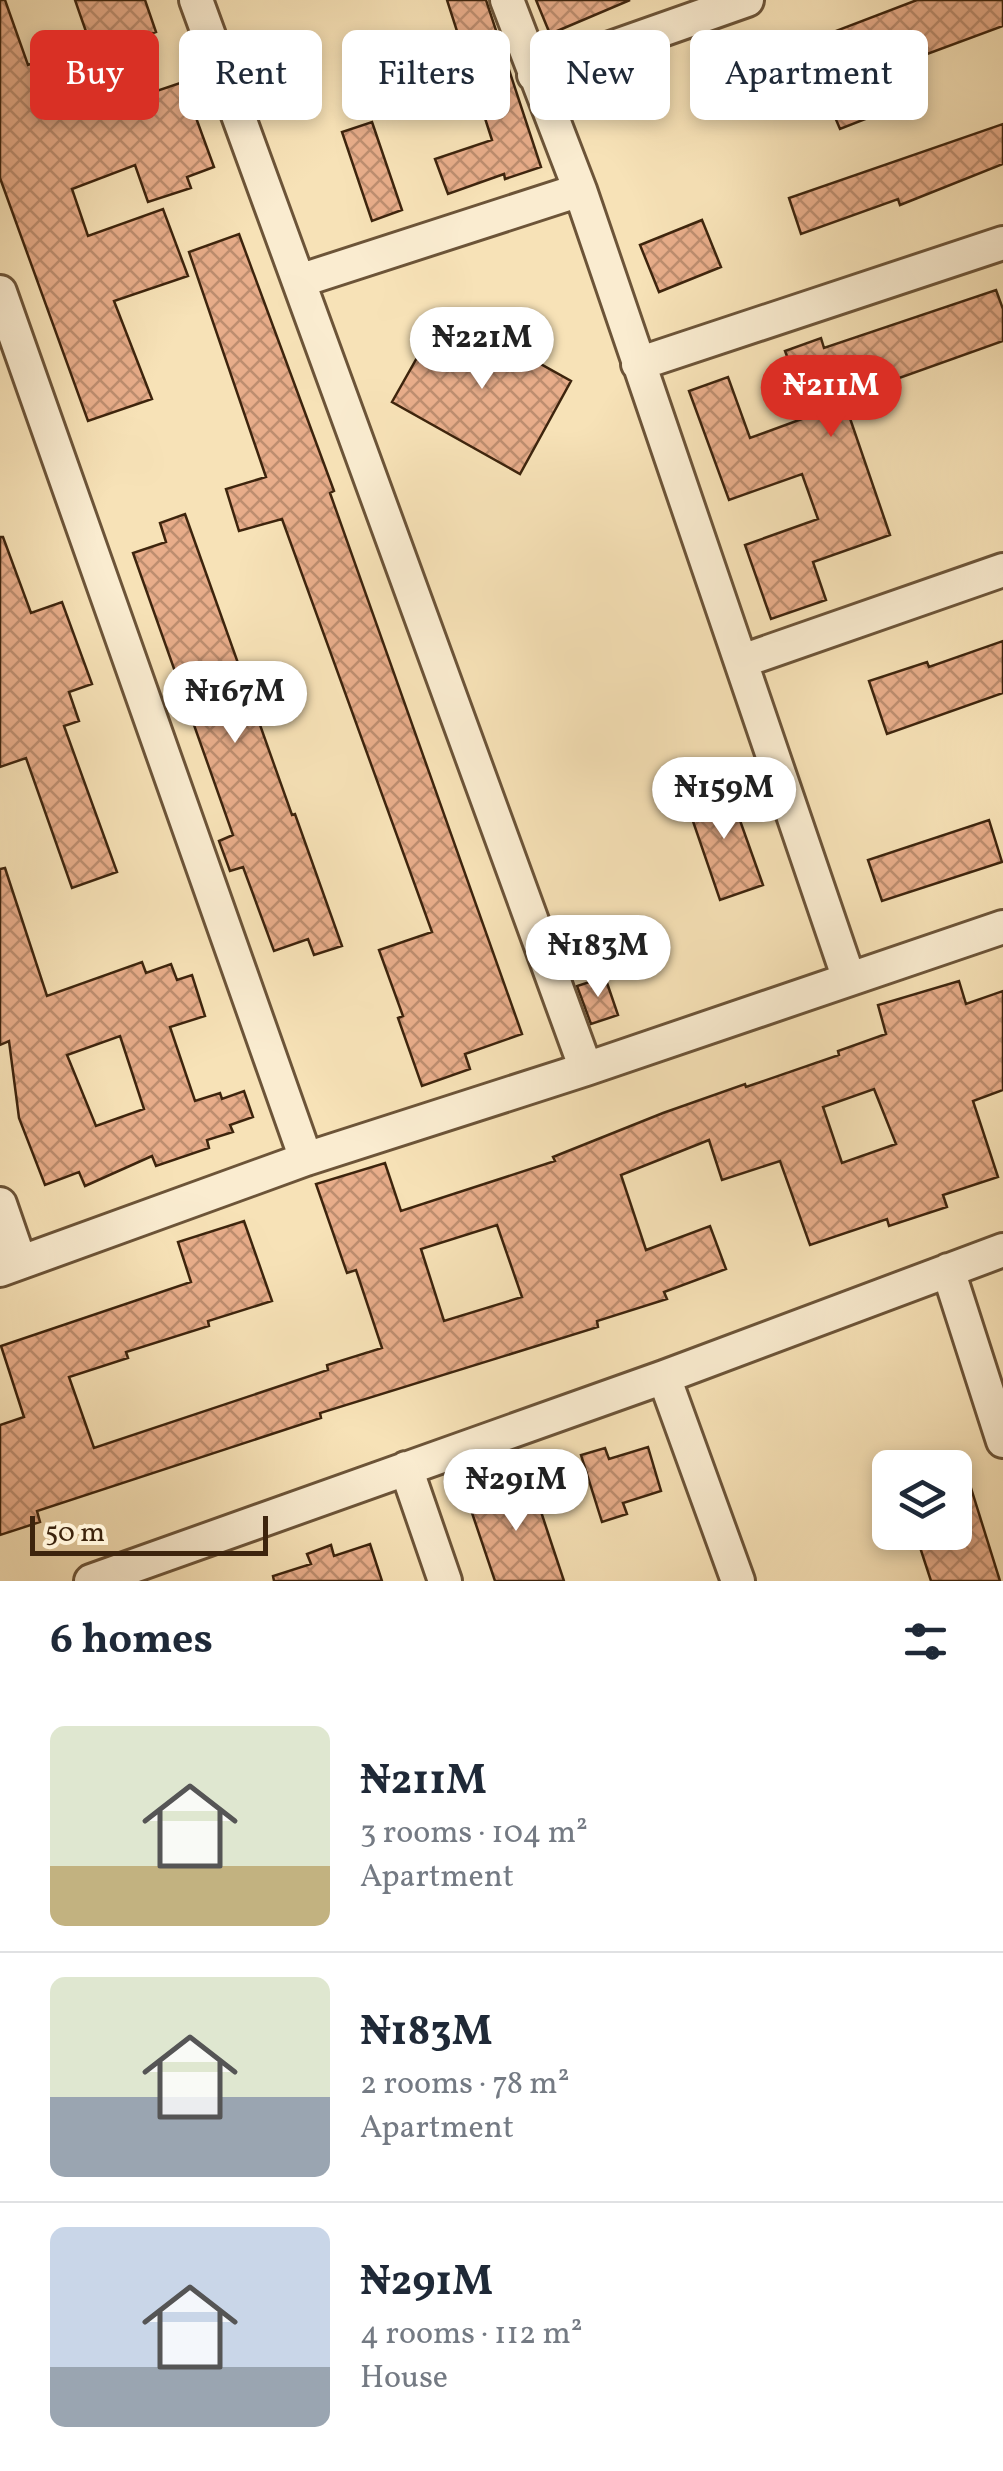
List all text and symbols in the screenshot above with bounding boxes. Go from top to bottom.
chip: Buy [30,30,159,120]
chip: Rent [179,30,322,120]
chip: Filters [342,30,510,120]
chip: New [530,30,670,120]
chip: Apartment [690,30,928,120]
pin: ₦221M [412,307,552,392]
text: ₦221M [432,317,532,361]
pin: ₦211M [761,355,901,440]
text: ₦211M [783,365,879,409]
pin: ₦167M [165,661,305,746]
text: ₦167M [185,671,285,715]
pin: ₦159M [654,757,794,842]
text: ₦159M [674,767,774,811]
pin: ₦183M [528,915,668,1000]
text: ₦183M [548,925,648,969]
pin: ₦291M [446,1449,586,1534]
map controls [872,1450,972,1550]
button: layers [872,1450,972,1550]
text: ₦291M [465,1459,567,1503]
scale bar [30,1511,268,1556]
text: 50 m [45,1514,105,1553]
text: 6 homes [50,1612,213,1671]
icon: filters [898,1614,953,1669]
text: ₦211M [360,1753,487,1812]
icon: home [130,1766,250,1886]
text: 3 rooms · 104 m² [360,1812,588,1856]
text: Apartment [360,1856,514,1900]
text: ₦183M [360,2004,492,2063]
icon: home [130,2017,250,2137]
text: 2 rooms · 78 m² [360,2063,570,2107]
text: Apartment [360,2107,514,2151]
text: ₦291M [360,2254,493,2313]
icon: home [130,2267,250,2387]
text: 4 rooms · 112 m² [360,2313,583,2357]
text: House [360,2357,448,2401]

